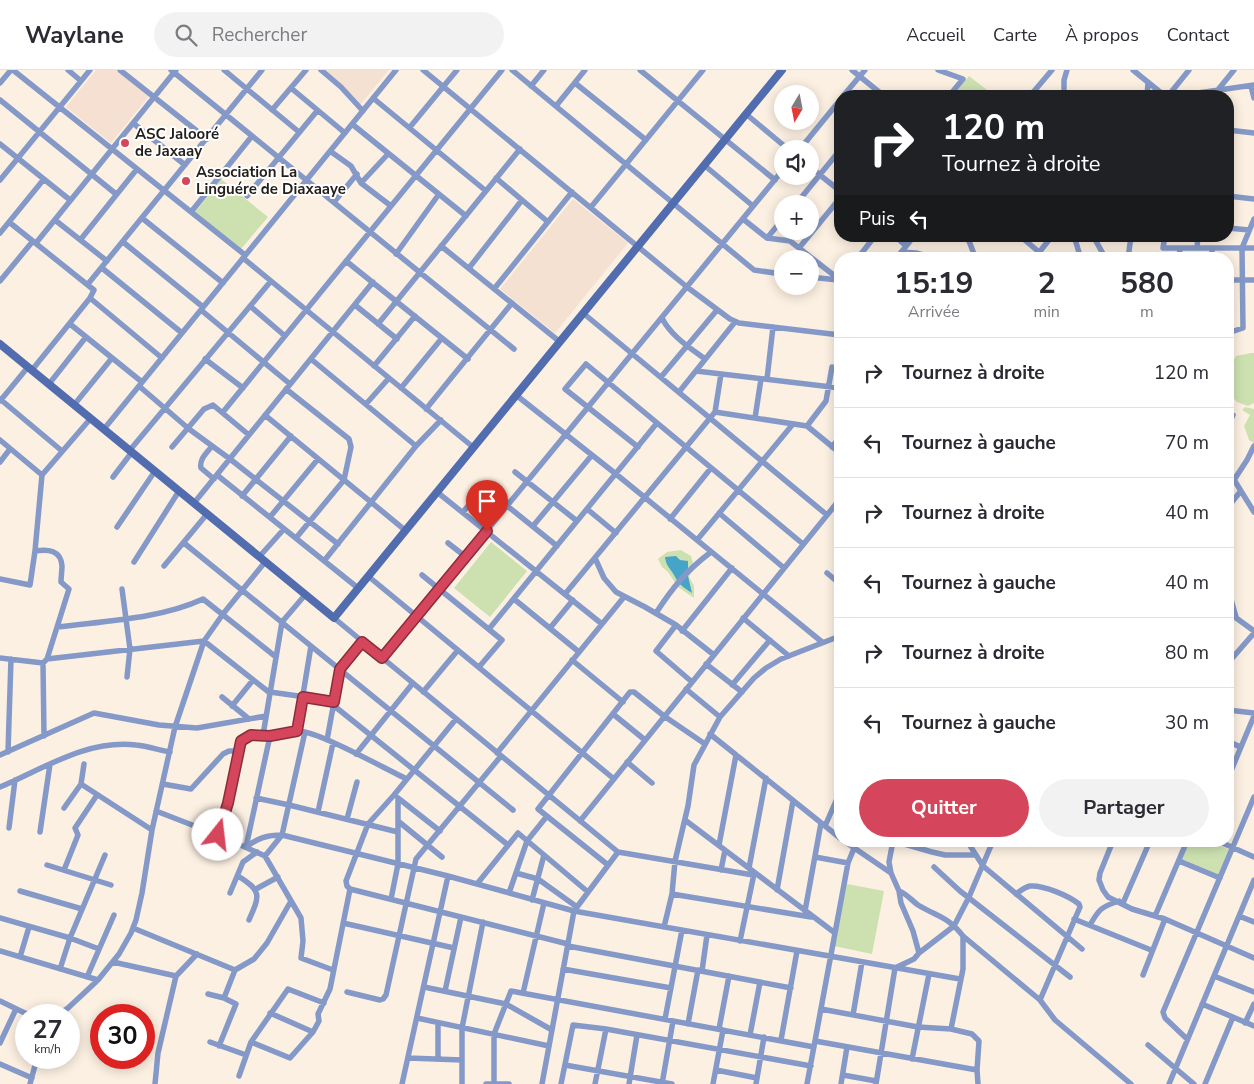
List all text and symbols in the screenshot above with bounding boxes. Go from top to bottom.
search box [154,12,504,57]
text: Waylane [25,19,124,51]
icon: search [172,21,200,49]
text: Rechercher [212,22,307,48]
text: Accueil [906,23,965,47]
text: Carte [993,23,1037,47]
text: À propos [1065,23,1139,47]
text: Contact [1167,23,1229,47]
north arrow [774,85,819,130]
map controls [774,85,819,295]
text: 120 m [942,104,1045,151]
icon: right [859,110,924,175]
place label: ASC Jalooré de Jaxaay [135,124,219,161]
marker: ASC Jalooré de Jaxaay [119,137,131,149]
button: sound [774,140,819,185]
text: Tournez à droite [942,149,1101,179]
place label: Association La Linguére de Diaxaaye [196,162,346,199]
marker: Association La Linguére de Diaxaaye [180,175,192,187]
button: + [774,195,819,240]
icon: left [905,205,933,233]
text: Puis [859,206,895,232]
button: − [774,250,819,295]
text: 15:19 [894,263,973,304]
text: 2 [1038,263,1056,304]
text: 580 [1120,263,1174,304]
text: Arrivée [908,301,960,323]
text: min [1033,301,1060,323]
text: m [1140,301,1154,323]
icon: right [859,359,887,387]
text: Tournez à droite [902,360,1045,386]
text: 120 m [1154,360,1209,386]
icon: left [859,429,887,457]
text: Tournez à gauche [902,430,1056,456]
text: 70 m [1165,430,1209,456]
pin [466,480,508,531]
icon: arrive [473,487,501,515]
icon: right [859,499,887,527]
text: Tournez à droite [902,500,1045,526]
text: 40 m [1165,500,1209,526]
icon: left [859,569,887,597]
text: Tournez à gauche [902,570,1056,596]
text: 40 m [1165,570,1209,596]
icon: right [859,639,887,667]
text: Tournez à droite [902,640,1045,666]
text: 80 m [1165,640,1209,666]
icon: left [859,709,887,737]
text: Tournez à gauche [902,710,1056,736]
text: 30 m [1165,710,1209,736]
button: Quitter [859,779,1029,837]
button: Partager [1039,779,1209,837]
position arrow [191,808,243,860]
speed limit sign: 30 [90,1004,155,1069]
text: 27 [32,1013,63,1047]
text: km/h [34,1041,61,1057]

